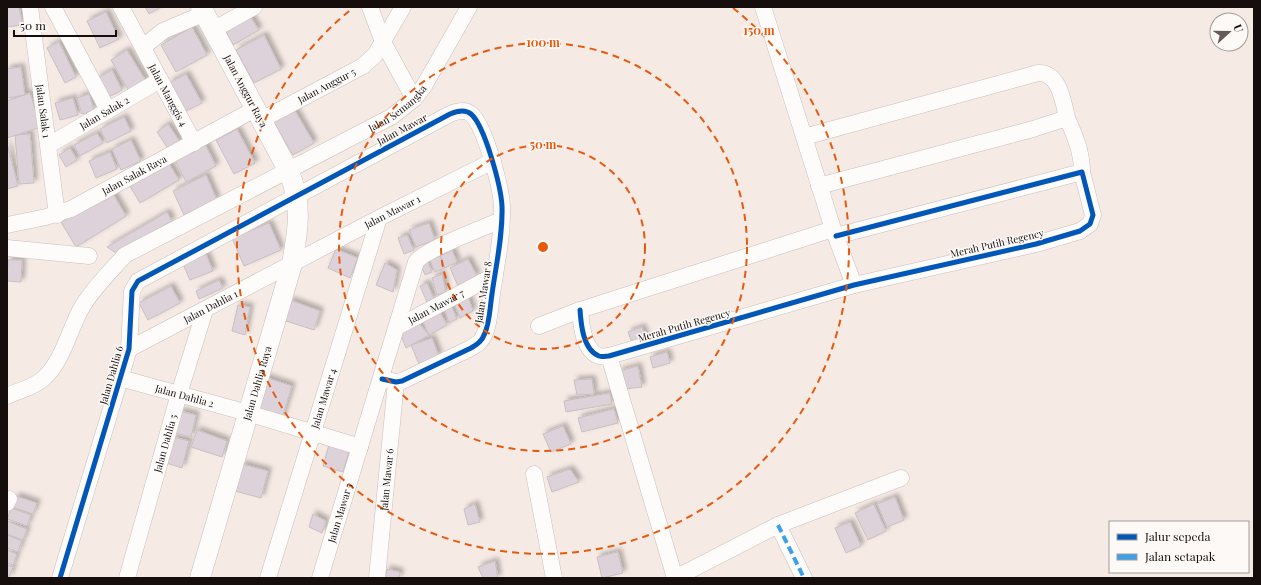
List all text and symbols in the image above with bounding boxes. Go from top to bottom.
scale bar [14,12,116,38]
north arrow [1209,12,1249,52]
text: 50 m [20,17,46,33]
text: 150 m [743,22,775,38]
text: U [1230,22,1247,35]
text: 100 m [526,34,560,50]
street label: Jalan Anggur Raya [220,51,271,130]
street label: Jalan Manggis 4 [145,60,191,129]
street label: Jalan Anggur 5 [294,64,358,107]
street label: Jalan Salak 1 [33,82,54,139]
street label: Jalan Semangka [365,82,429,135]
street label: Jalan Salak 2 [76,93,132,133]
street label: Jalan Mawar [374,110,430,149]
text: 50 m [530,136,557,152]
street label: Jalan Salak Raya [98,151,169,198]
street label: Jalan Mawar 1 [361,191,423,232]
street label: Merah Putih Regency [949,225,1045,261]
centre of rings [536,240,550,254]
street label: Jalan Mawar 8 [471,260,495,325]
street label: Jalan Dahlia 1 [180,286,240,327]
street label: Jalan Mawar 7 [405,286,466,327]
street label: Merah Putih Regency [636,305,732,345]
street label: Jalan Dahlia 6 [96,344,126,407]
street label: Jalan Dahlia Raya [239,344,275,423]
street label: Jalan Mawar 4 [307,367,339,431]
street label: Jalan Dahlia 2 [153,381,216,410]
street label: Jalan Dahlia 5 [150,413,180,475]
street label: Jalan Mawar 6 [376,448,397,512]
street label: Jalan Mawar 5 [324,481,355,545]
legend [1109,521,1249,573]
text: Jalur sepeda [1144,528,1211,544]
text: Jalan setapak [1144,548,1216,564]

